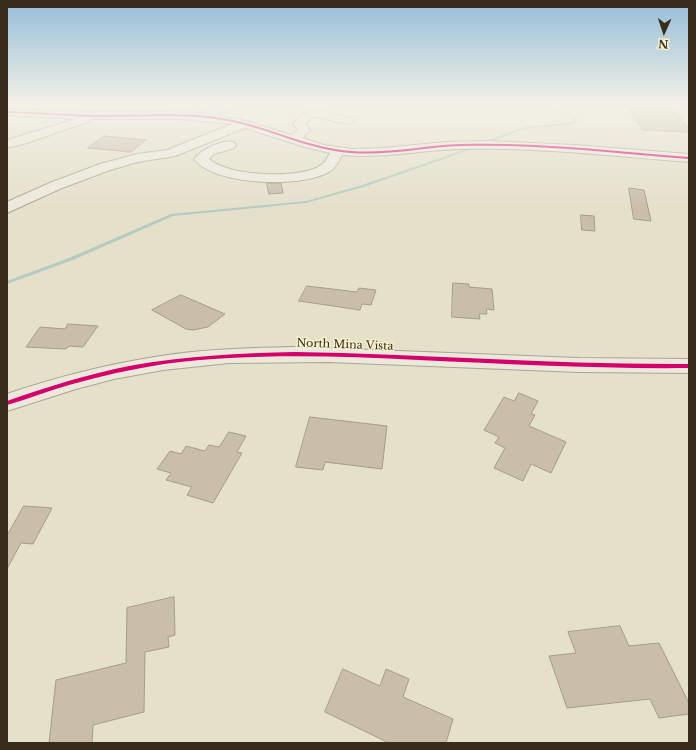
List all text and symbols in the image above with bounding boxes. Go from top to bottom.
north arrow [644,12,684,52]
text: N [658,37,669,51]
street label: North Mina Vista [296,337,394,353]

